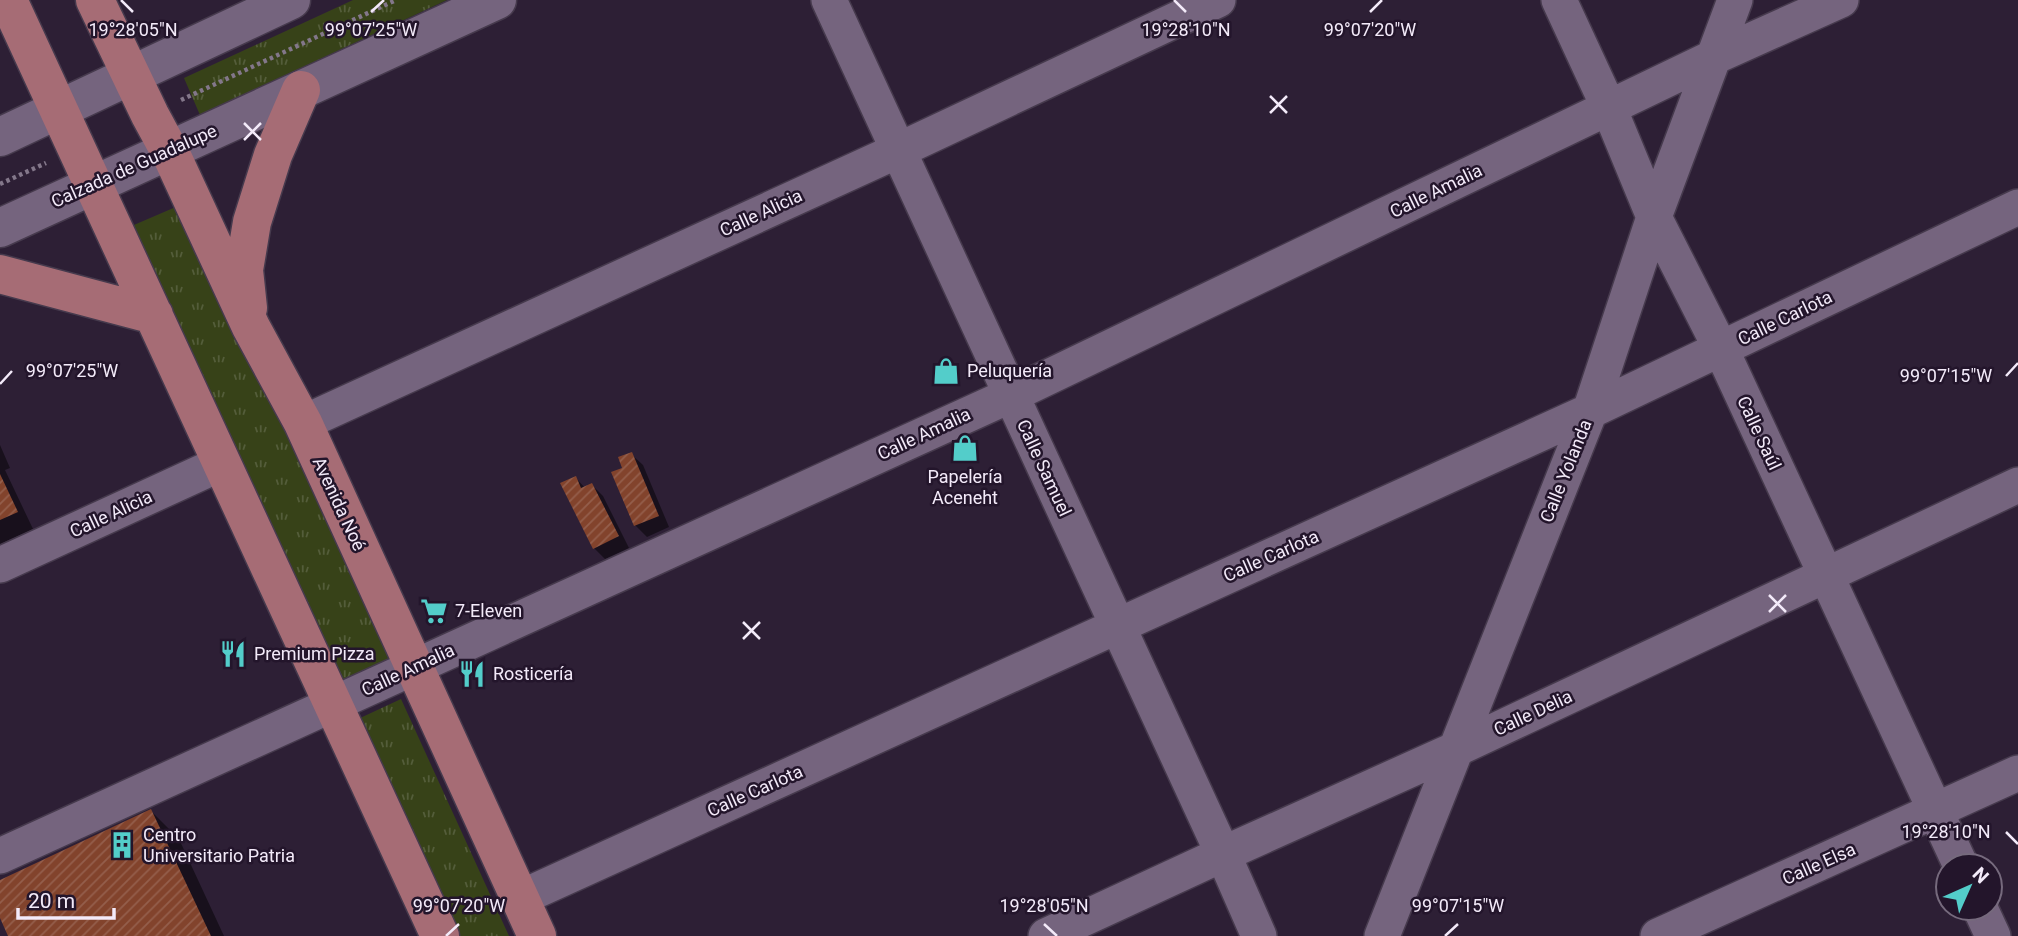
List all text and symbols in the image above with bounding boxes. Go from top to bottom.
text: 19°28'05"N [88,19,178,40]
text: 99°07'25"W [325,19,417,40]
text: 19°28'10"N [1141,19,1231,40]
text: 99°07'20"W [1324,19,1416,40]
street label: Calzada de Guadalupe [48,120,220,212]
street label: Calle Amalia [1386,159,1485,222]
street label: Calle Alicia [716,184,805,241]
street label: Calle Carlota [1734,286,1835,349]
shop icon: Peluquería [931,356,961,386]
text: 99°07'25"W [26,360,118,381]
place label: Peluquería [967,360,1052,381]
text: 99°07'15"W [1900,365,1992,386]
street label: Calle Saúl [1733,393,1786,473]
street label: Calle Amalia [874,403,974,464]
street label: Calle Samuel [1013,416,1076,520]
street label: Calle Yolanda [1535,416,1596,525]
shop icon: Papelería Aceneht [950,433,980,463]
street label: Avenida Noé [309,454,370,554]
place label: Papelería Aceneht [928,466,1002,508]
street label: Calle Alicia [66,485,155,542]
street label: Calle Carlota [1220,525,1322,586]
supermarket icon: 7-Eleven [419,596,449,626]
place label: 7-Eleven [455,600,522,621]
restaurant icon: Premium Pizza [218,639,248,669]
street label: Calle Amalia [358,639,458,700]
place label: Premium Pizza [254,643,375,664]
restaurant icon: Rosticería [457,659,487,689]
place label: Rosticería [493,663,573,684]
street label: Calle Delia [1490,685,1575,740]
street label: Calle Carlota [704,760,806,821]
text: 19°28'10"N [1901,821,1991,842]
place label: Centro Universitario Patria [143,824,295,866]
building icon: Centro Universitario Patria [107,830,137,860]
street label: Calle Elsa [1779,838,1859,889]
north arrow [1934,852,2004,922]
text: N [1968,862,1994,888]
scale bar [18,876,114,920]
text: 20 m [28,889,75,913]
text: 99°07'20"W [413,895,505,916]
text: 19°28'05"N [999,895,1089,916]
text: 99°07'15"W [1412,895,1504,916]

